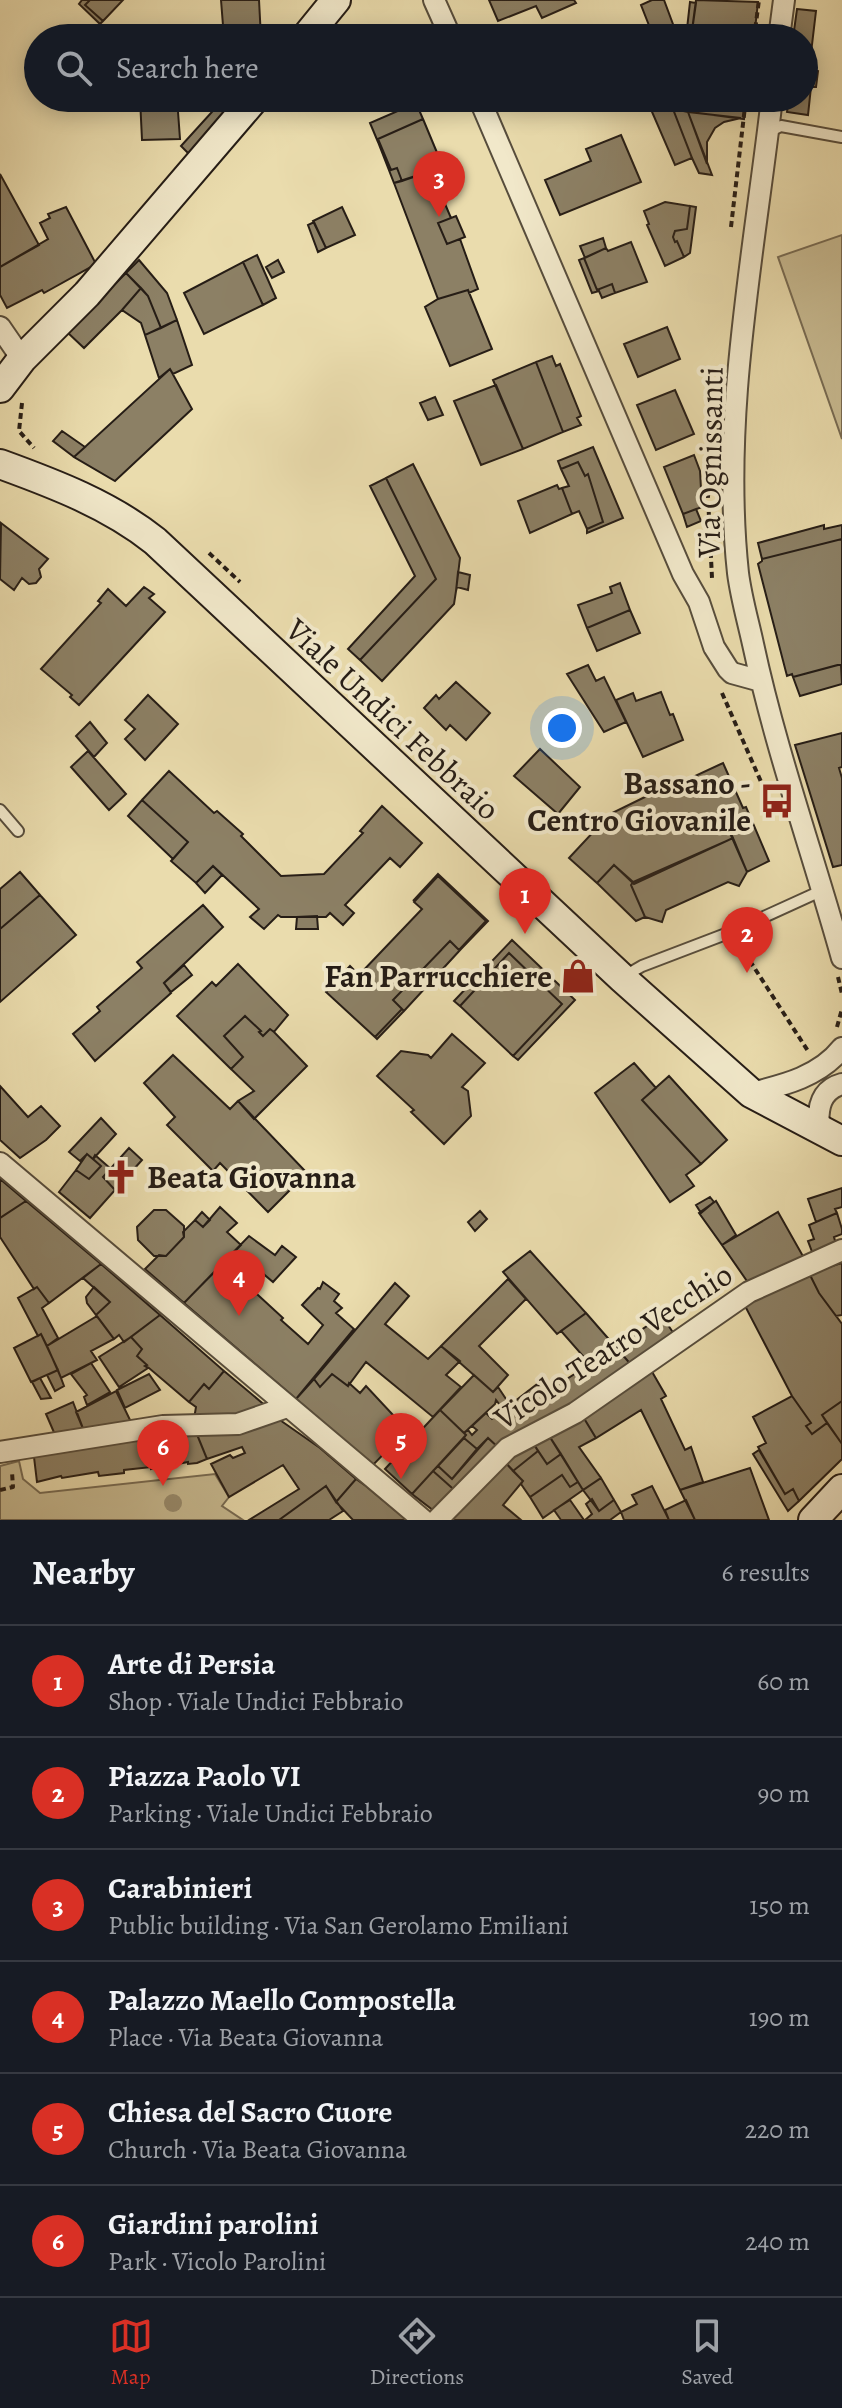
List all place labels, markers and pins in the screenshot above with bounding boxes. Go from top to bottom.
pin: 3 [413,151,465,217]
place label: Bassano - Centro Giovanile [527,761,751,842]
bus stop icon: Bassano - Centro Giovanile [758,782,796,820]
pin: 1 [499,868,551,934]
pin: 2 [721,907,773,973]
place label: Fan Parrucchiere [324,954,552,998]
shop icon: Fan Parrucchiere [559,957,597,995]
place label: Beata Giovanna [147,1155,356,1199]
church icon: Beata Giovanna [102,1158,140,1196]
pin: 4 [213,1250,265,1316]
pin: 5 [375,1413,427,1479]
pin: 6 [137,1420,189,1486]

